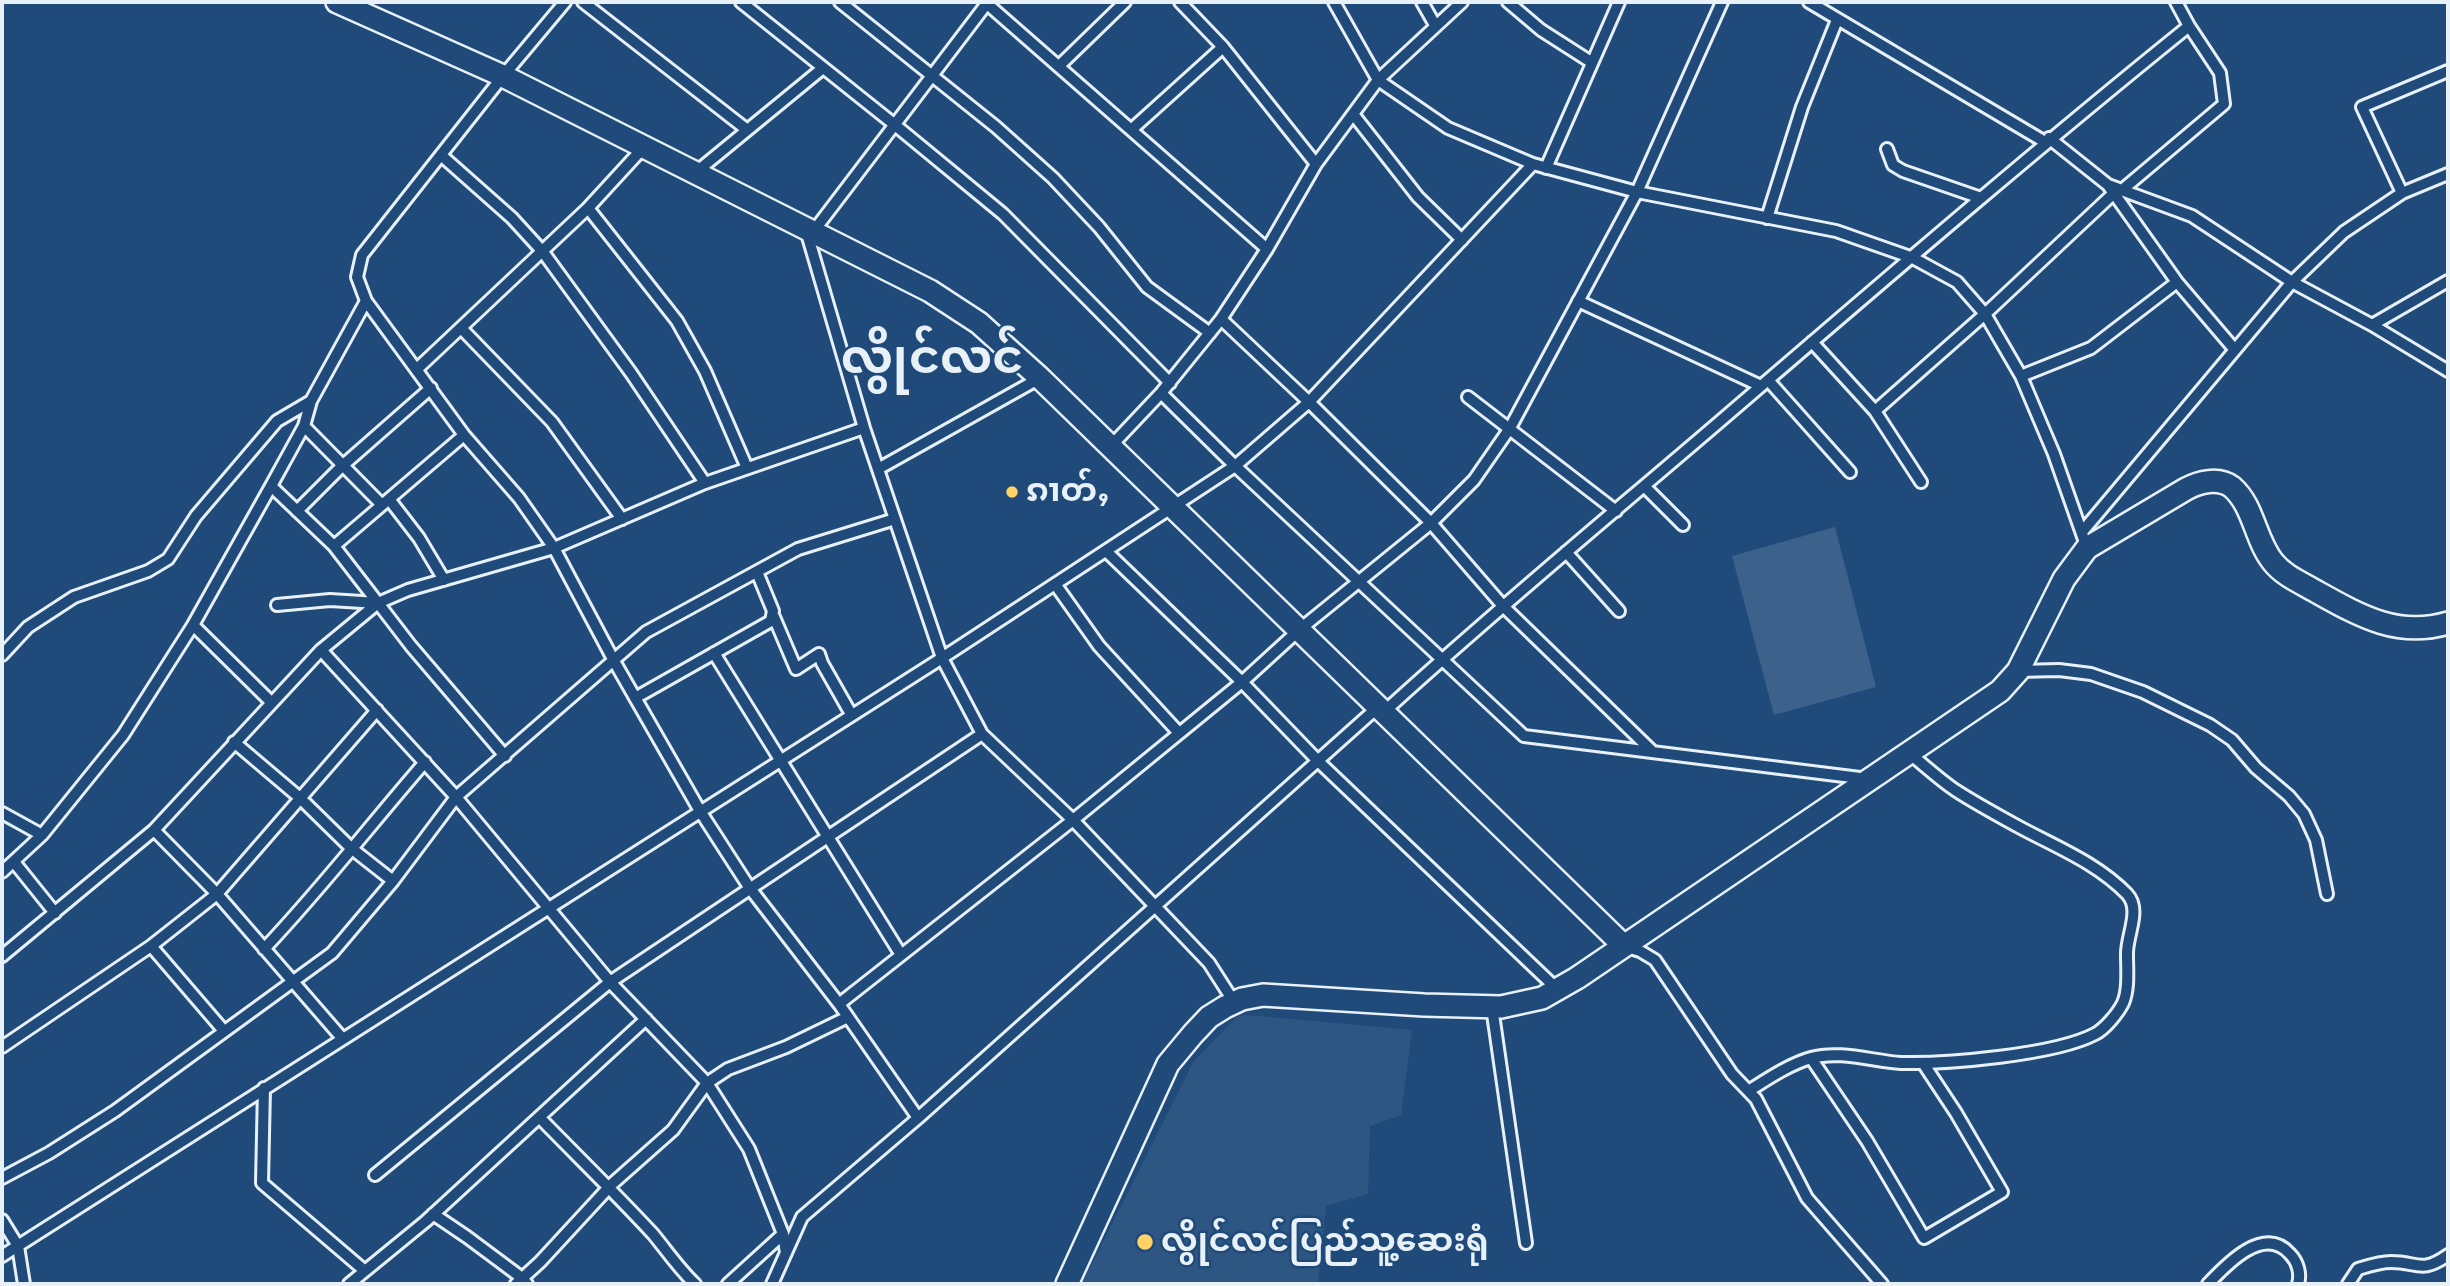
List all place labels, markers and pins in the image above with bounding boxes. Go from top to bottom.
place label: ၵၢတ်ႇ [1026,472,1110,512]
marker: ၵၢတ်ႇ [1004,484,1020,500]
place label: လွိုင်လင်ပြည်သူ့ဆေးရုံ [1161,1222,1489,1262]
marker: လွိုင်လင်ပြည်သူ့ဆေးရုံ [1135,1232,1155,1252]

